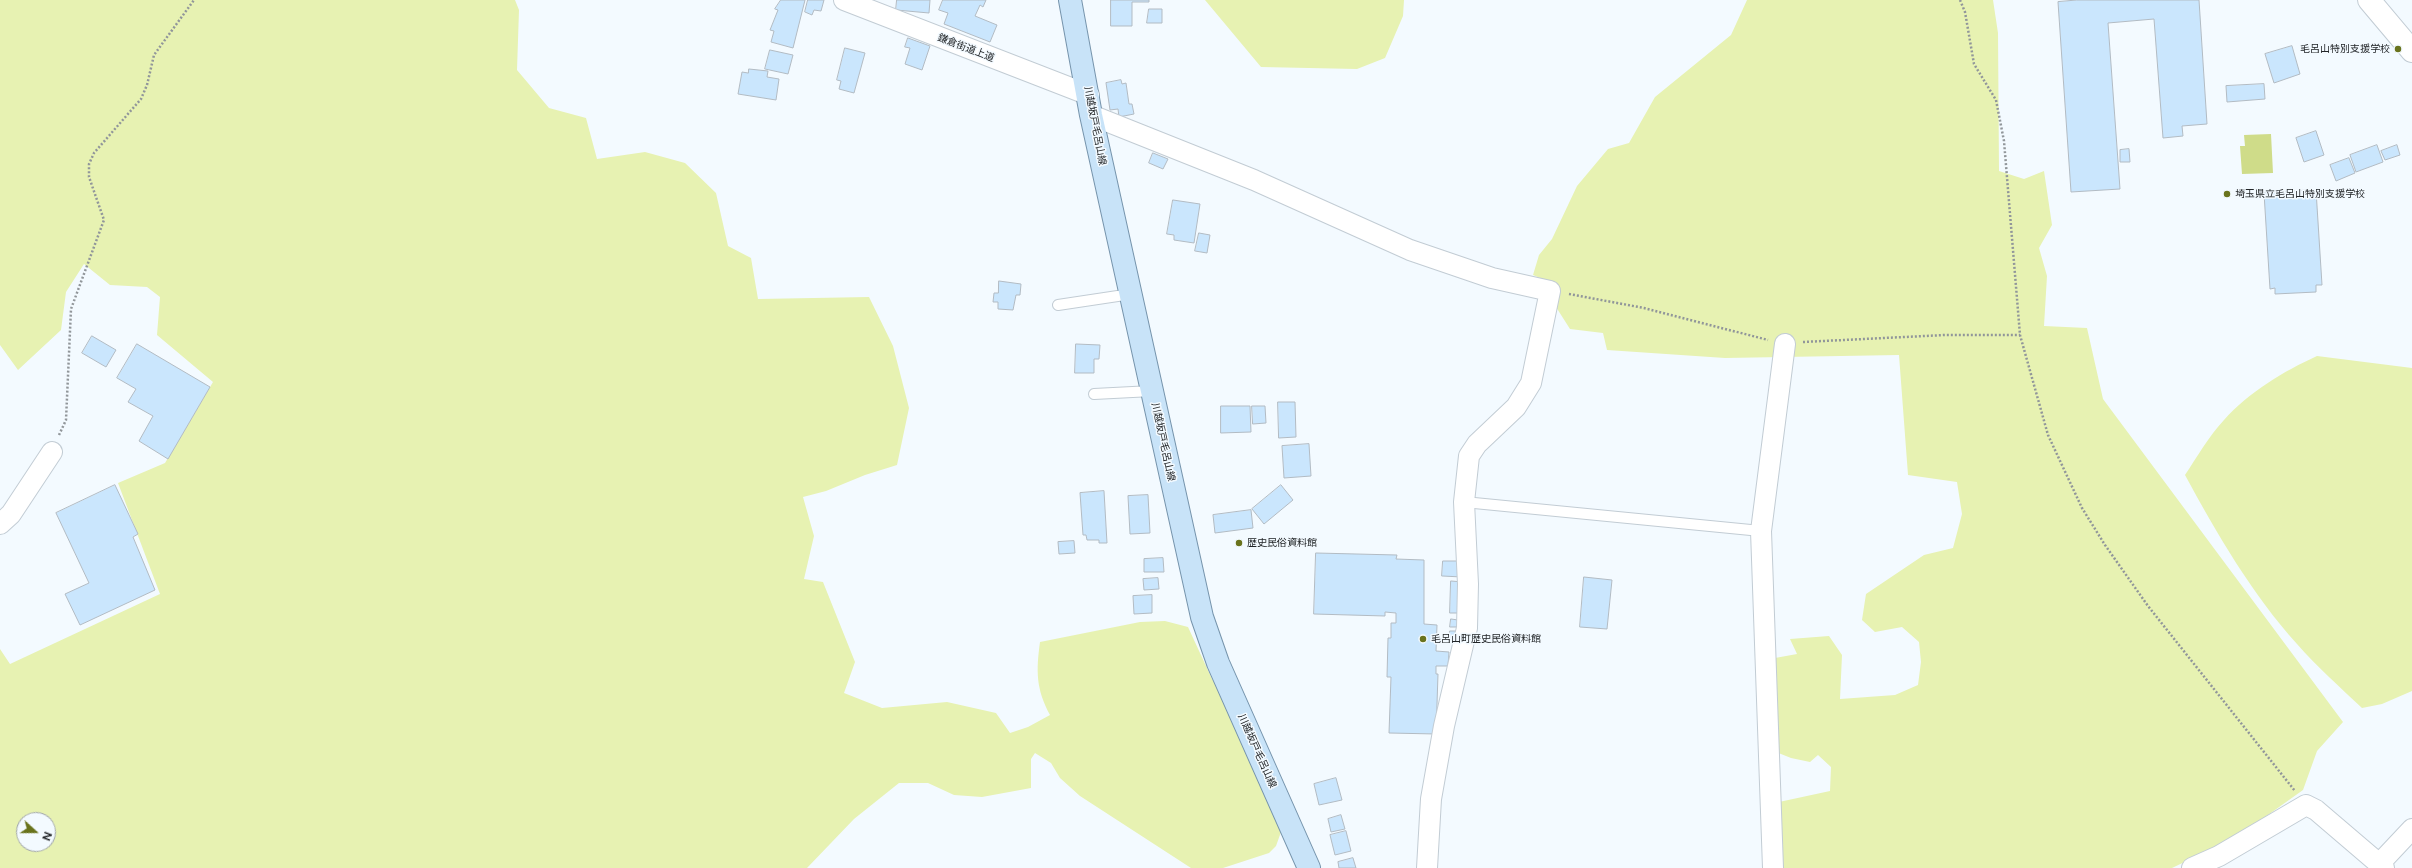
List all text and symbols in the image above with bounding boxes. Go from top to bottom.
street label: 鎌倉街道上道 [936,32,996,64]
place label: 毛呂山特別支援学校 [2300,43,2390,55]
marker: 毛呂山特別支援学校 [2393,44,2403,54]
street label: 川越坂戸毛呂山線 [1081,86,1109,166]
place label: 埼玉県立毛呂山特別支援学校 [2235,188,2365,200]
marker: 埼玉県立毛呂山特別支援学校 [2222,189,2232,199]
street label: 川越坂戸毛呂山線 [1149,402,1177,482]
place label: 歴史民俗資料館 [1247,537,1317,549]
marker: 歴史民俗資料館 [1234,538,1244,548]
place label: 毛呂山町歴史民俗資料館 [1431,633,1541,645]
marker: 毛呂山町歴史民俗資料館 [1418,634,1428,644]
street label: 川越坂戸毛呂山線 [1235,712,1279,790]
north arrow [16,812,56,852]
text: N [39,830,54,842]

